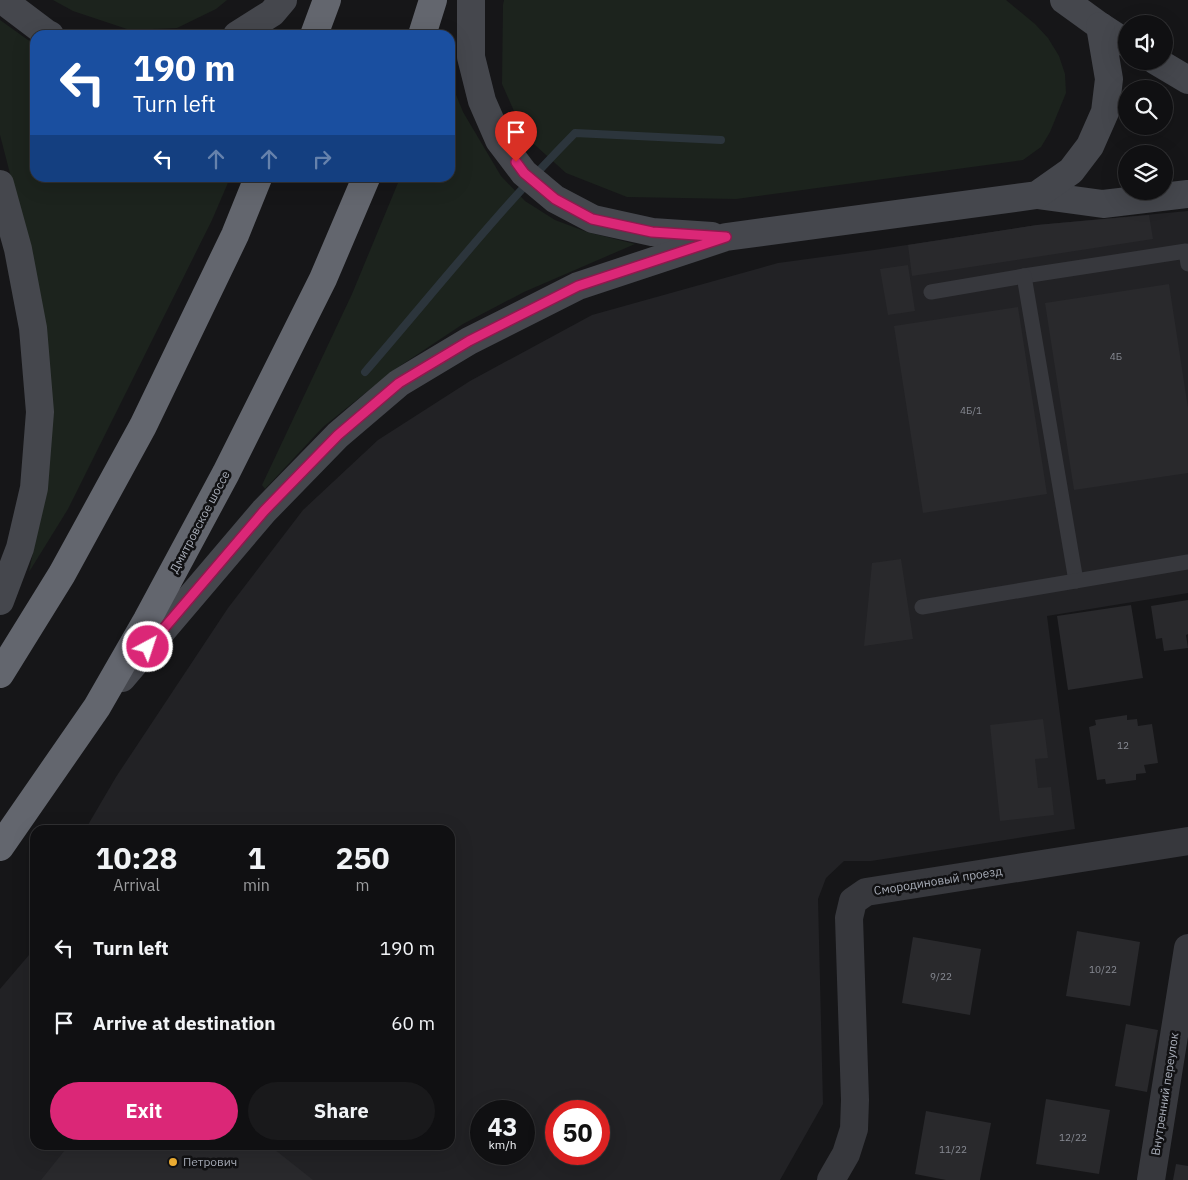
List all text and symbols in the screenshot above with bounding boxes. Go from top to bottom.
map controls [1118,15,1173,200]
button: sound [1118,15,1173,70]
text: 190 m [133,45,236,91]
icon: left [50,50,115,115]
button: search [1118,80,1173,135]
text: Turn left [133,89,216,118]
pin [495,111,537,162]
icon: arrive [502,118,530,146]
icon: left [149,145,177,173]
icon: ahead [202,145,230,173]
icon: ahead [255,145,283,173]
icon: right [308,145,336,173]
button: layers [1118,145,1173,200]
house number: 4Б [1110,350,1122,363]
house number: 4Б/1 [960,404,982,417]
street label: Дмитровское шоссе [166,468,233,575]
position arrow [121,620,173,672]
house number: 12 [1117,739,1129,752]
text: 10:28 [96,838,177,877]
text: 1 [247,838,265,877]
text: 250 [335,838,389,877]
street label: Смородиновый проезд [873,863,1003,898]
text: Arrival [113,875,160,895]
text: min [243,875,270,895]
text: m [355,875,369,895]
icon: left [50,934,78,962]
text: Turn left [93,936,169,960]
text: 190 m [380,936,435,960]
house number: 10/22 [1089,963,1117,976]
house number: 9/22 [930,970,952,983]
icon: arrive [50,1009,78,1037]
text: Arrive at destination [93,1011,276,1035]
text: 60 m [391,1011,435,1035]
street label: Внутренний переулок [1147,1031,1182,1156]
button: Exit [50,1082,238,1140]
button: Share [248,1082,435,1140]
speed limit sign: 50 [545,1100,610,1165]
text: 43 [487,1110,518,1143]
house number: 12/22 [1059,1131,1087,1144]
text: km/h [488,1137,517,1152]
house number: 11/22 [939,1143,967,1156]
place label: Петрович [183,1154,237,1169]
marker: Петрович [167,1156,179,1168]

